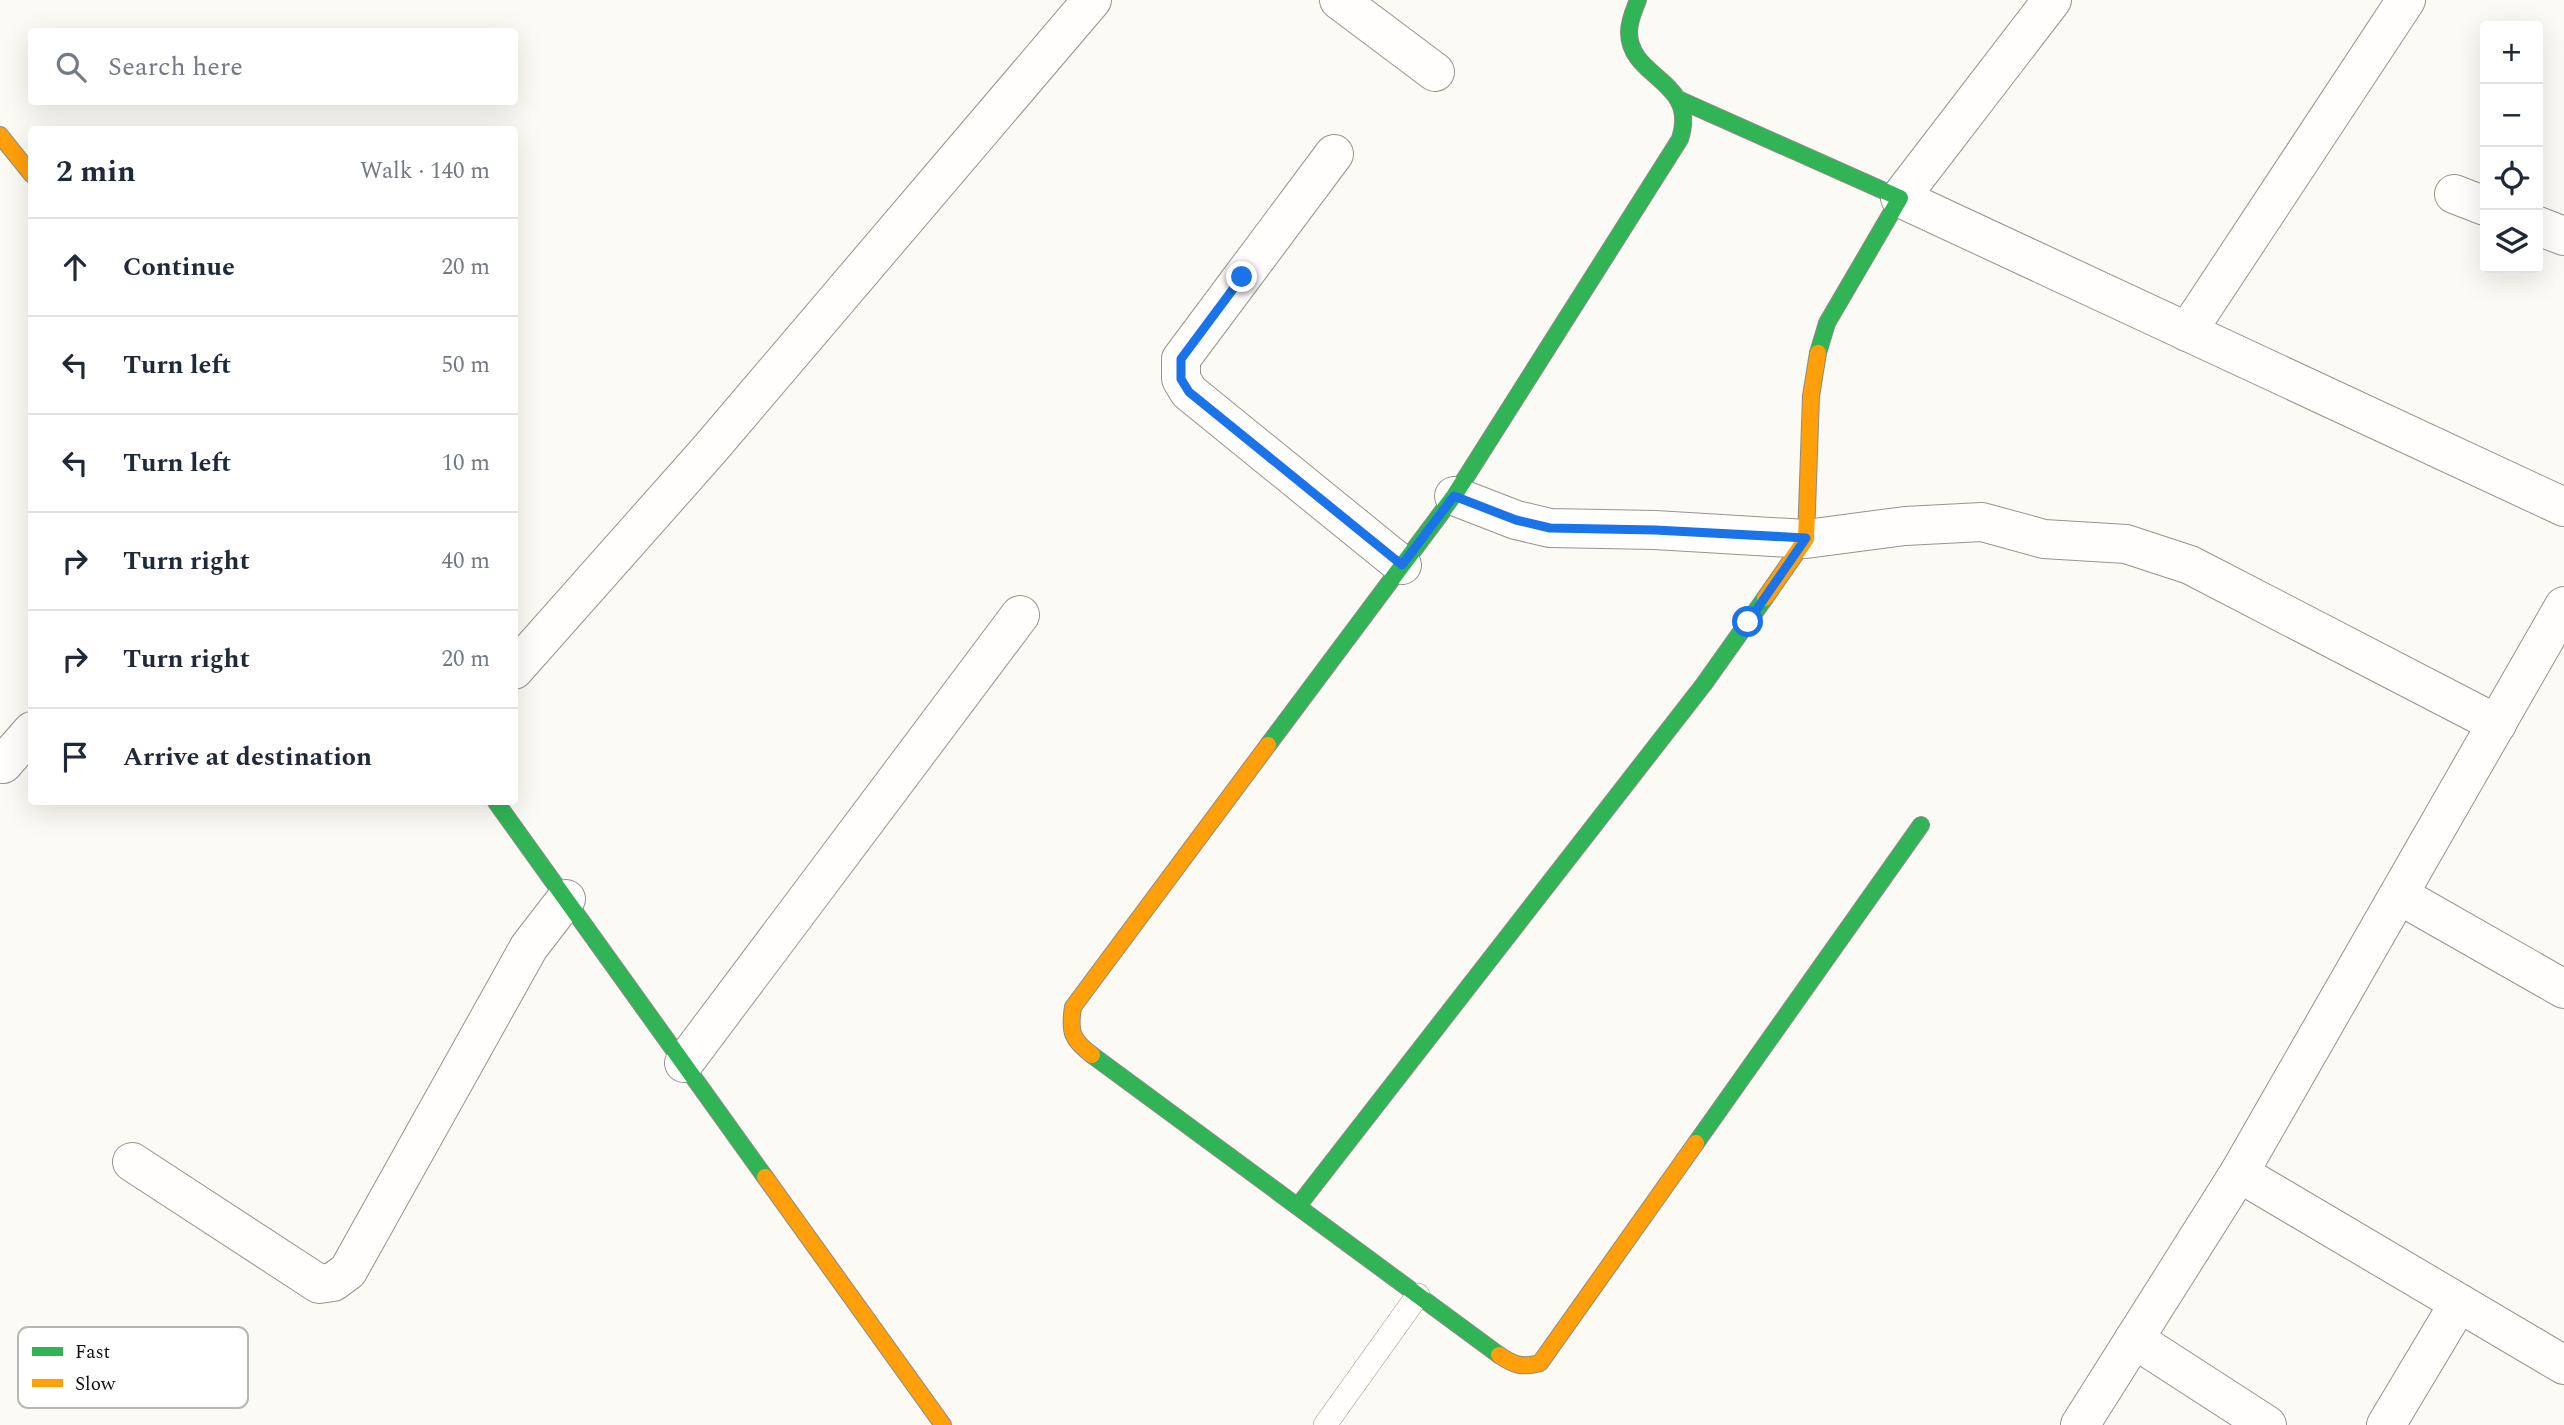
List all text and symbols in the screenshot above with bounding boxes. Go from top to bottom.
map controls [2480,21,2543,273]
button: + [2480,21,2543,84]
search box [28,28,518,105]
text: Search here [108,47,243,87]
icon: search [52,48,90,86]
button: − [2480,84,2543,147]
button: locate [2480,147,2543,210]
text: 2 min [56,149,136,195]
text: Walk · 140 m [360,154,490,189]
button: layers [2480,210,2543,273]
text: Continue [123,247,235,287]
icon: ahead [56,248,94,286]
text: 20 m [441,250,490,285]
route end [1226,261,1257,292]
text: Turn left [123,345,231,385]
icon: left [56,346,94,384]
text: 50 m [441,348,490,383]
text: Turn left [123,443,231,483]
icon: left [56,444,94,482]
text: 10 m [441,446,490,481]
text: Turn right [123,541,250,581]
icon: right [56,542,94,580]
text: 40 m [441,544,490,579]
route start [1732,606,1763,637]
text: Turn right [123,639,250,679]
icon: right [56,640,94,678]
text: 20 m [441,642,490,677]
text: Arrive at destination [123,737,372,777]
icon: arrive [56,738,94,776]
legend [18,1327,248,1408]
text: Fast [75,1338,111,1367]
text: Slow [75,1370,116,1399]

